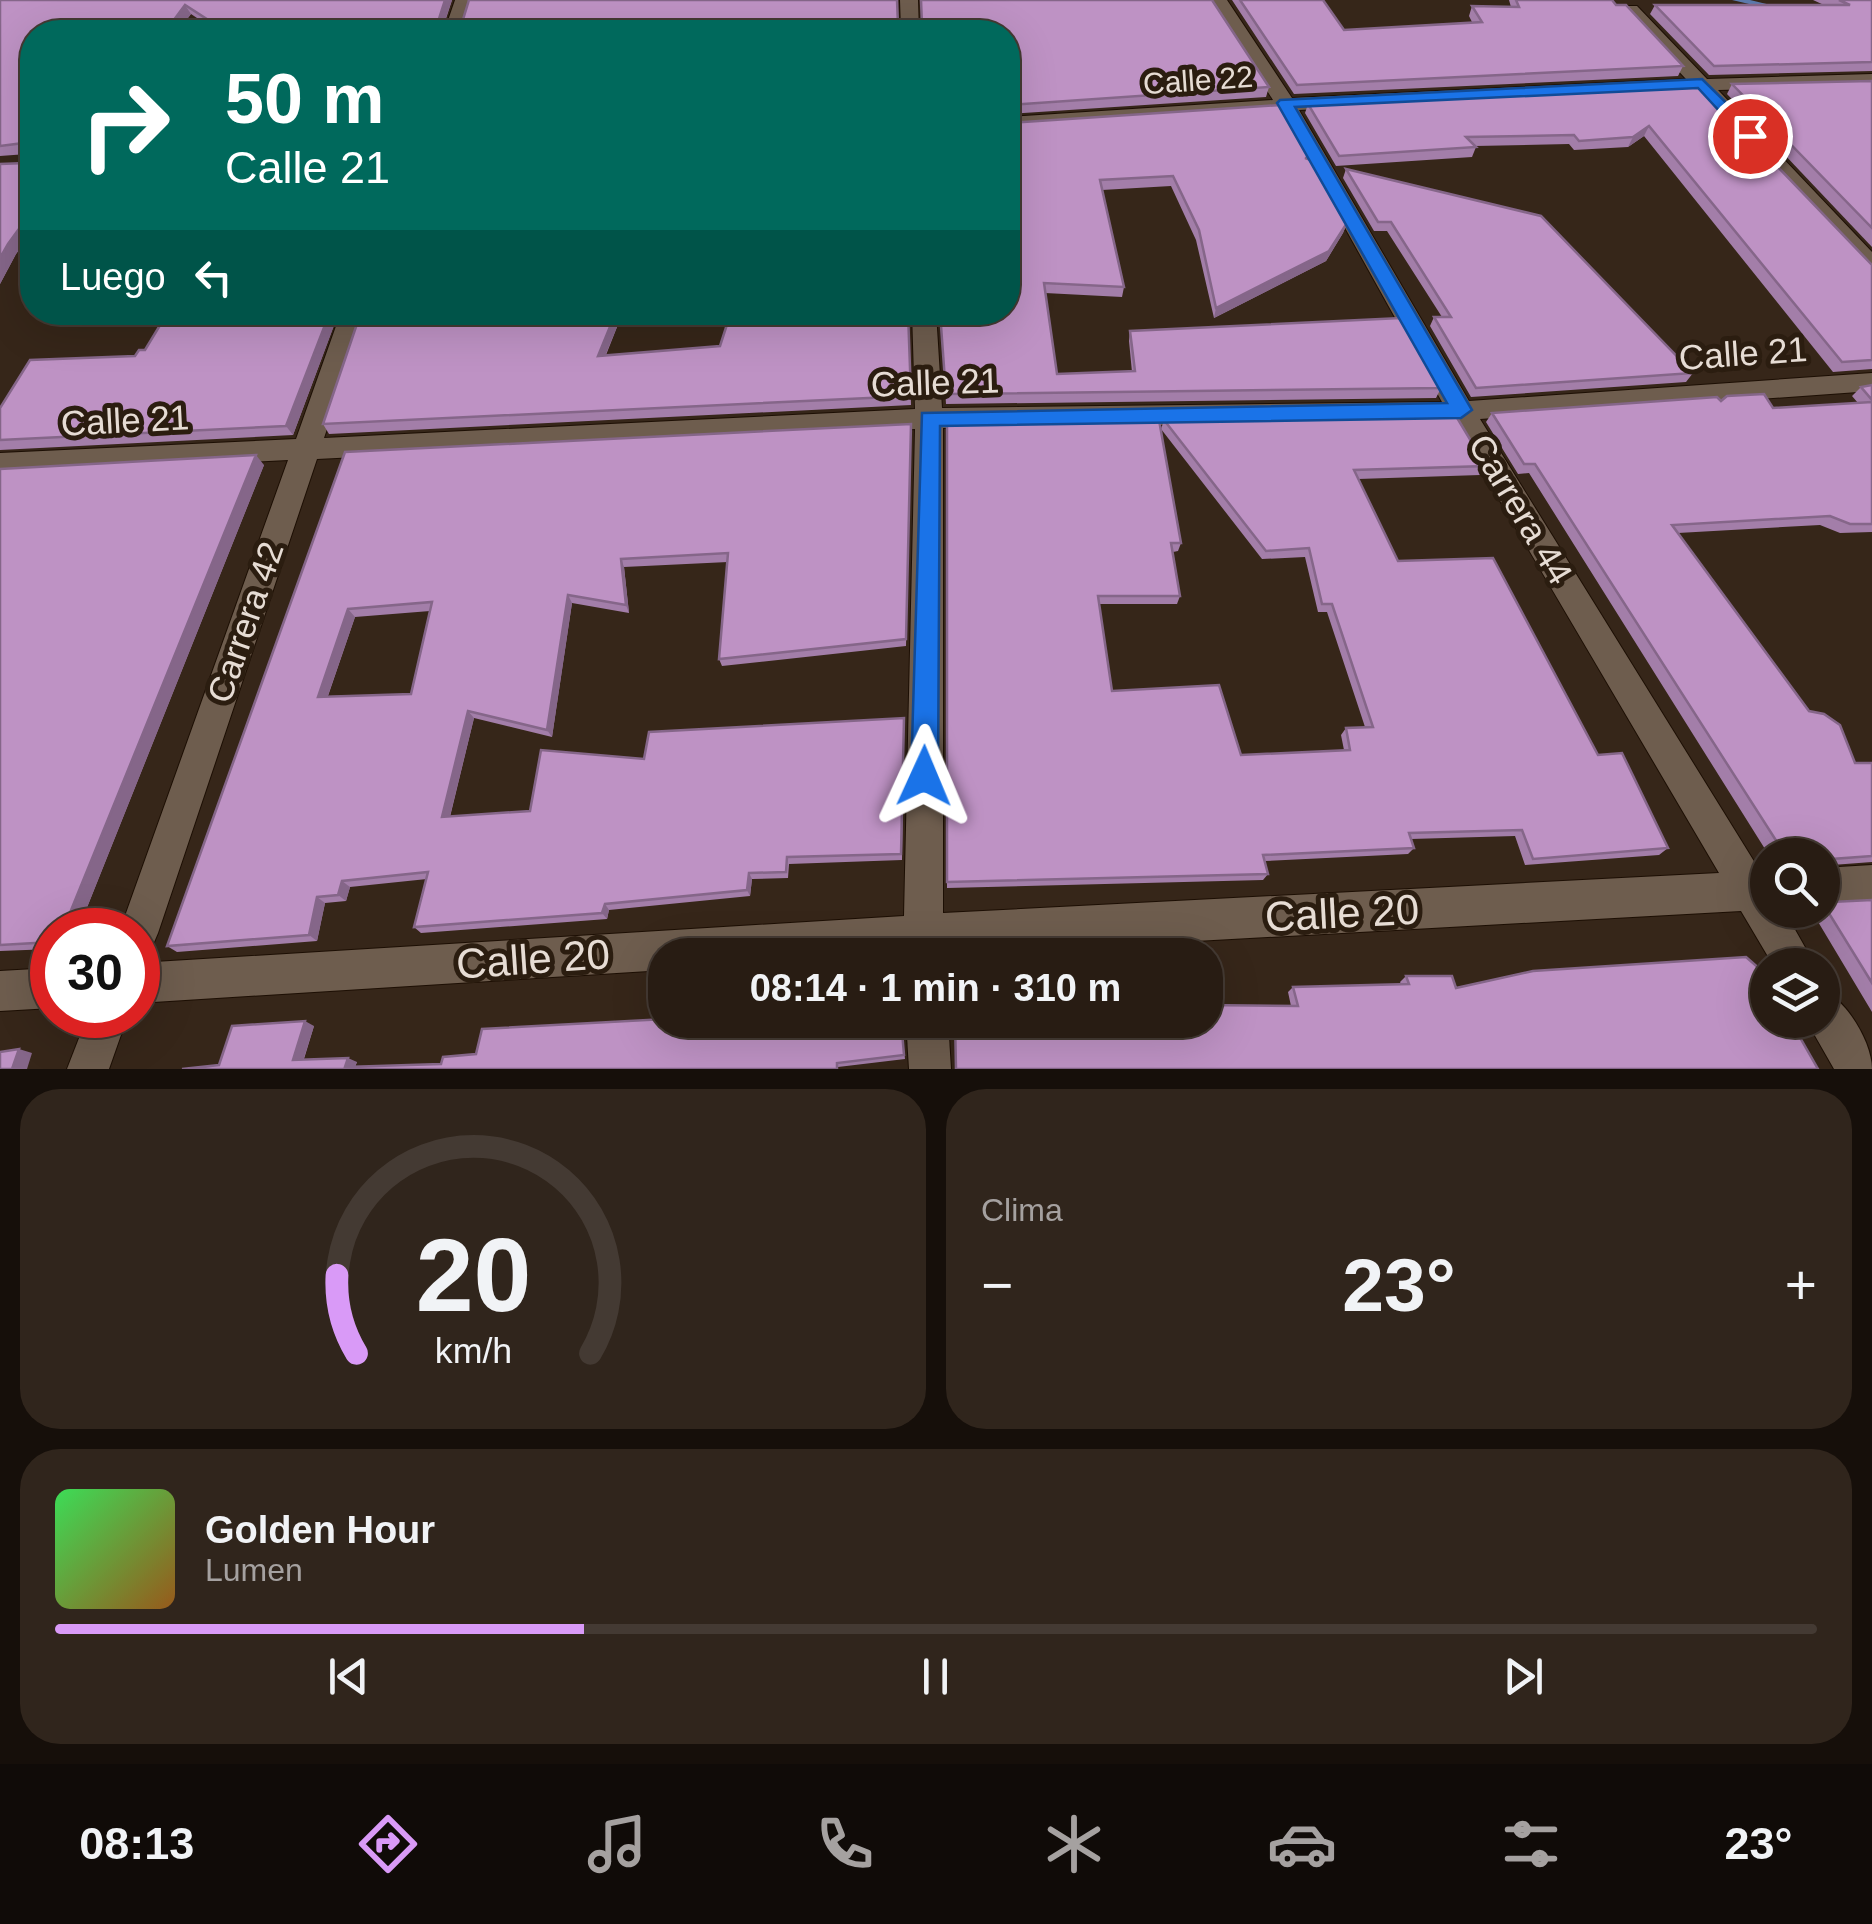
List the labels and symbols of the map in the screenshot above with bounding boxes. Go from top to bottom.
street label: Calle 22 [1142,60,1254,100]
pin [1708,94,1793,179]
street label: Calle 21 [1678,329,1808,377]
street label: Calle 21 [870,360,1000,404]
street label: Calle 21 [60,397,190,443]
street label: Carrera 44 [1461,427,1581,591]
street label: Carrera 42 [199,537,291,707]
position arrow [872,724,976,828]
street label: Calle 20 [1264,885,1420,941]
speed limit sign: 30 [30,908,160,1038]
street label: Calle 20 [454,930,612,988]

